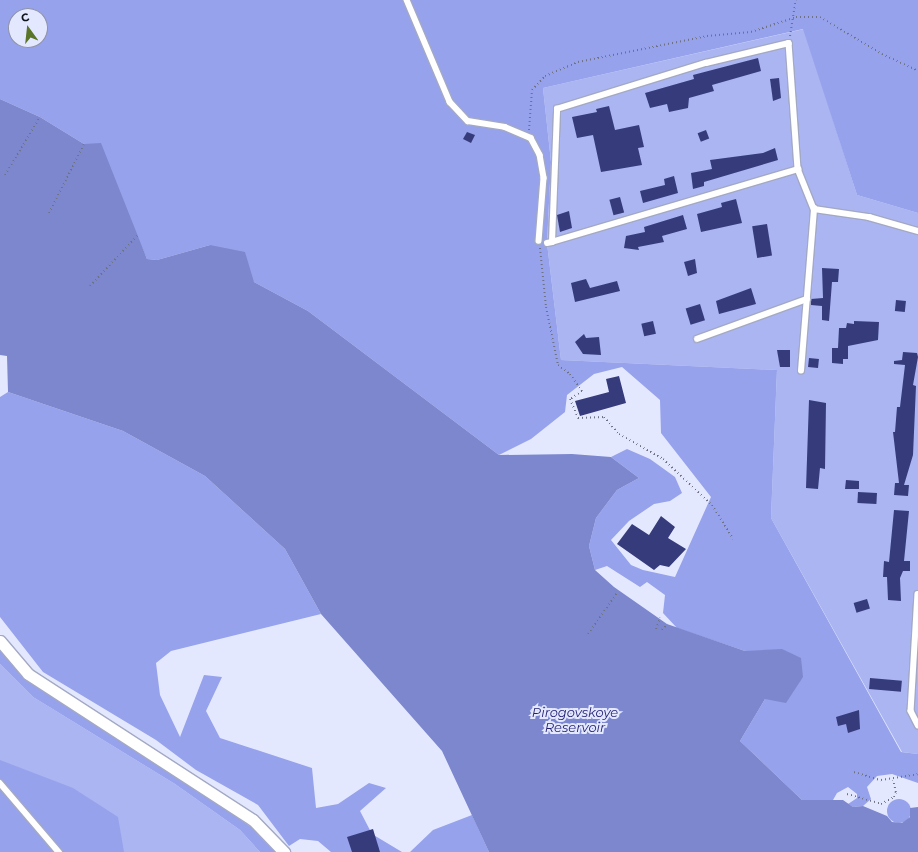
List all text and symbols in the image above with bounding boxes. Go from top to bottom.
north arrow [8,8,48,48]
text: С [19,10,31,25]
water label: Pirogovskoye Reservoir [532,705,618,736]

